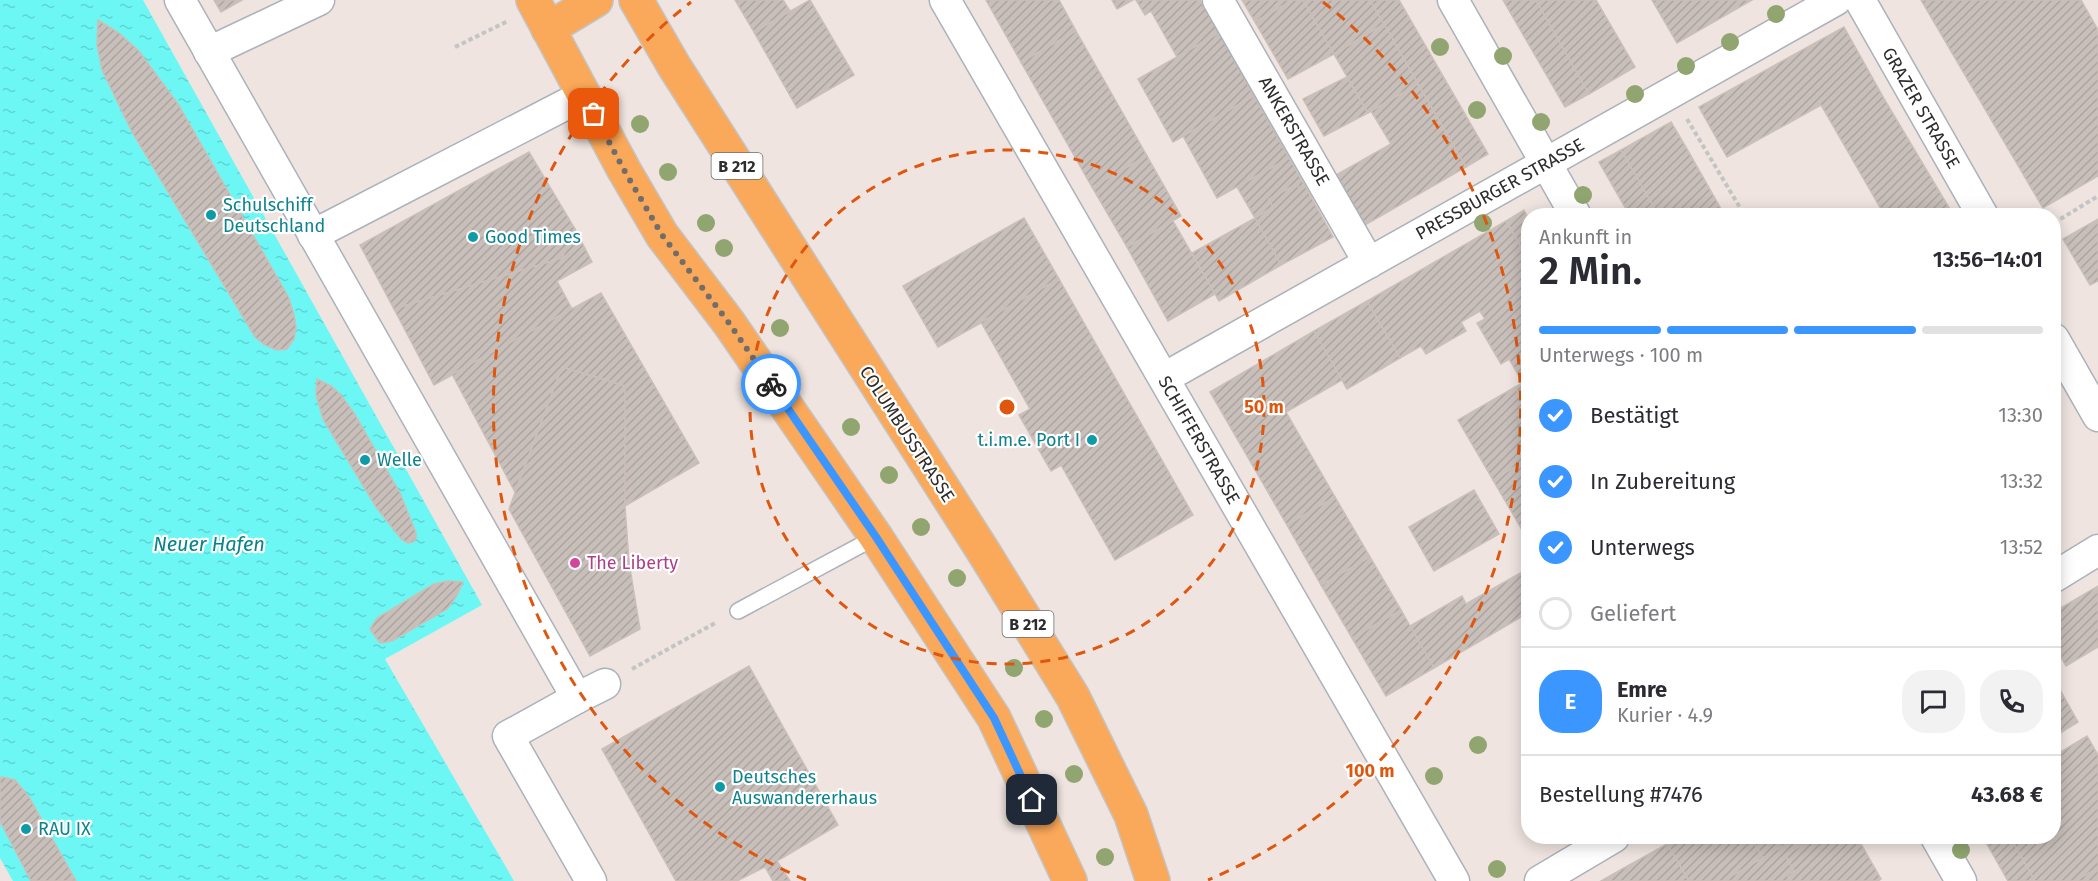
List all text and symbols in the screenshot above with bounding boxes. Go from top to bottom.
street label: GRAZER STRASSE [1877,44,1965,172]
street label: ANKERSTRASSE [1254,72,1334,190]
pin [568,88,619,139]
icon: bag [577,97,610,130]
street label: PRESSBURGER STRASSE [1412,133,1588,245]
road number: B 212 [712,153,762,179]
place label: Schulschiff Deutschland [223,194,325,237]
marker: Schulschiff Deutschland [204,208,218,222]
text: Ankunft in [1539,225,1632,249]
place label: Good Times [485,226,581,248]
marker: Good Times [466,230,480,244]
text: 13:56–14:01 [1933,246,2043,273]
text: 2 Min. [1539,248,1642,294]
text: Unterwegs · 100 m [1539,343,1703,367]
courier [741,354,801,414]
street label: COLUMBUSSTRASSE [855,362,959,506]
icon: bike [755,368,788,401]
street label: SCHIFFERSTRASSE [1153,372,1245,508]
text: 50 m [1244,396,1284,418]
centre of rings [997,397,1017,417]
icon: check [1539,399,1572,432]
text: Bestätigt [1590,402,1679,429]
text: 13:30 [1998,403,2043,427]
place label: t.i.m.e. Port I [977,429,1080,451]
marker: t.i.m.e. Port I [1085,433,1099,447]
place label: Welle [377,449,422,471]
marker: Welle [358,453,372,467]
icon: check [1539,465,1572,498]
text: In Zubereitung [1590,468,1735,495]
text: 13:32 [2000,469,2043,493]
icon: check [1539,531,1572,564]
water label: Neuer Hafen [153,532,265,556]
text: Unterwegs [1590,534,1695,561]
text: 13:52 [2000,535,2043,559]
place label: The Liberty [587,552,678,574]
marker: The Liberty [568,556,582,570]
text: Geliefert [1590,600,1676,627]
road number: B 212 [1002,611,1054,637]
button: chat [1902,670,1965,733]
button: phone [1980,670,2043,733]
text: Emre [1617,676,1667,703]
text: E [1565,688,1576,715]
text: Kurier · 4.9 [1617,703,1713,727]
text: 100 m [1346,760,1394,782]
place label: Deutsches Auswandererhaus [732,766,877,809]
pin [1006,774,1057,825]
marker: Deutsches Auswandererhaus [713,780,727,794]
text: Bestellung #7476 [1539,781,1703,808]
text: 43.68 € [1971,781,2043,808]
icon: home [1015,783,1048,816]
place label: RAU IX [38,818,91,840]
marker: RAU IX [19,822,33,836]

